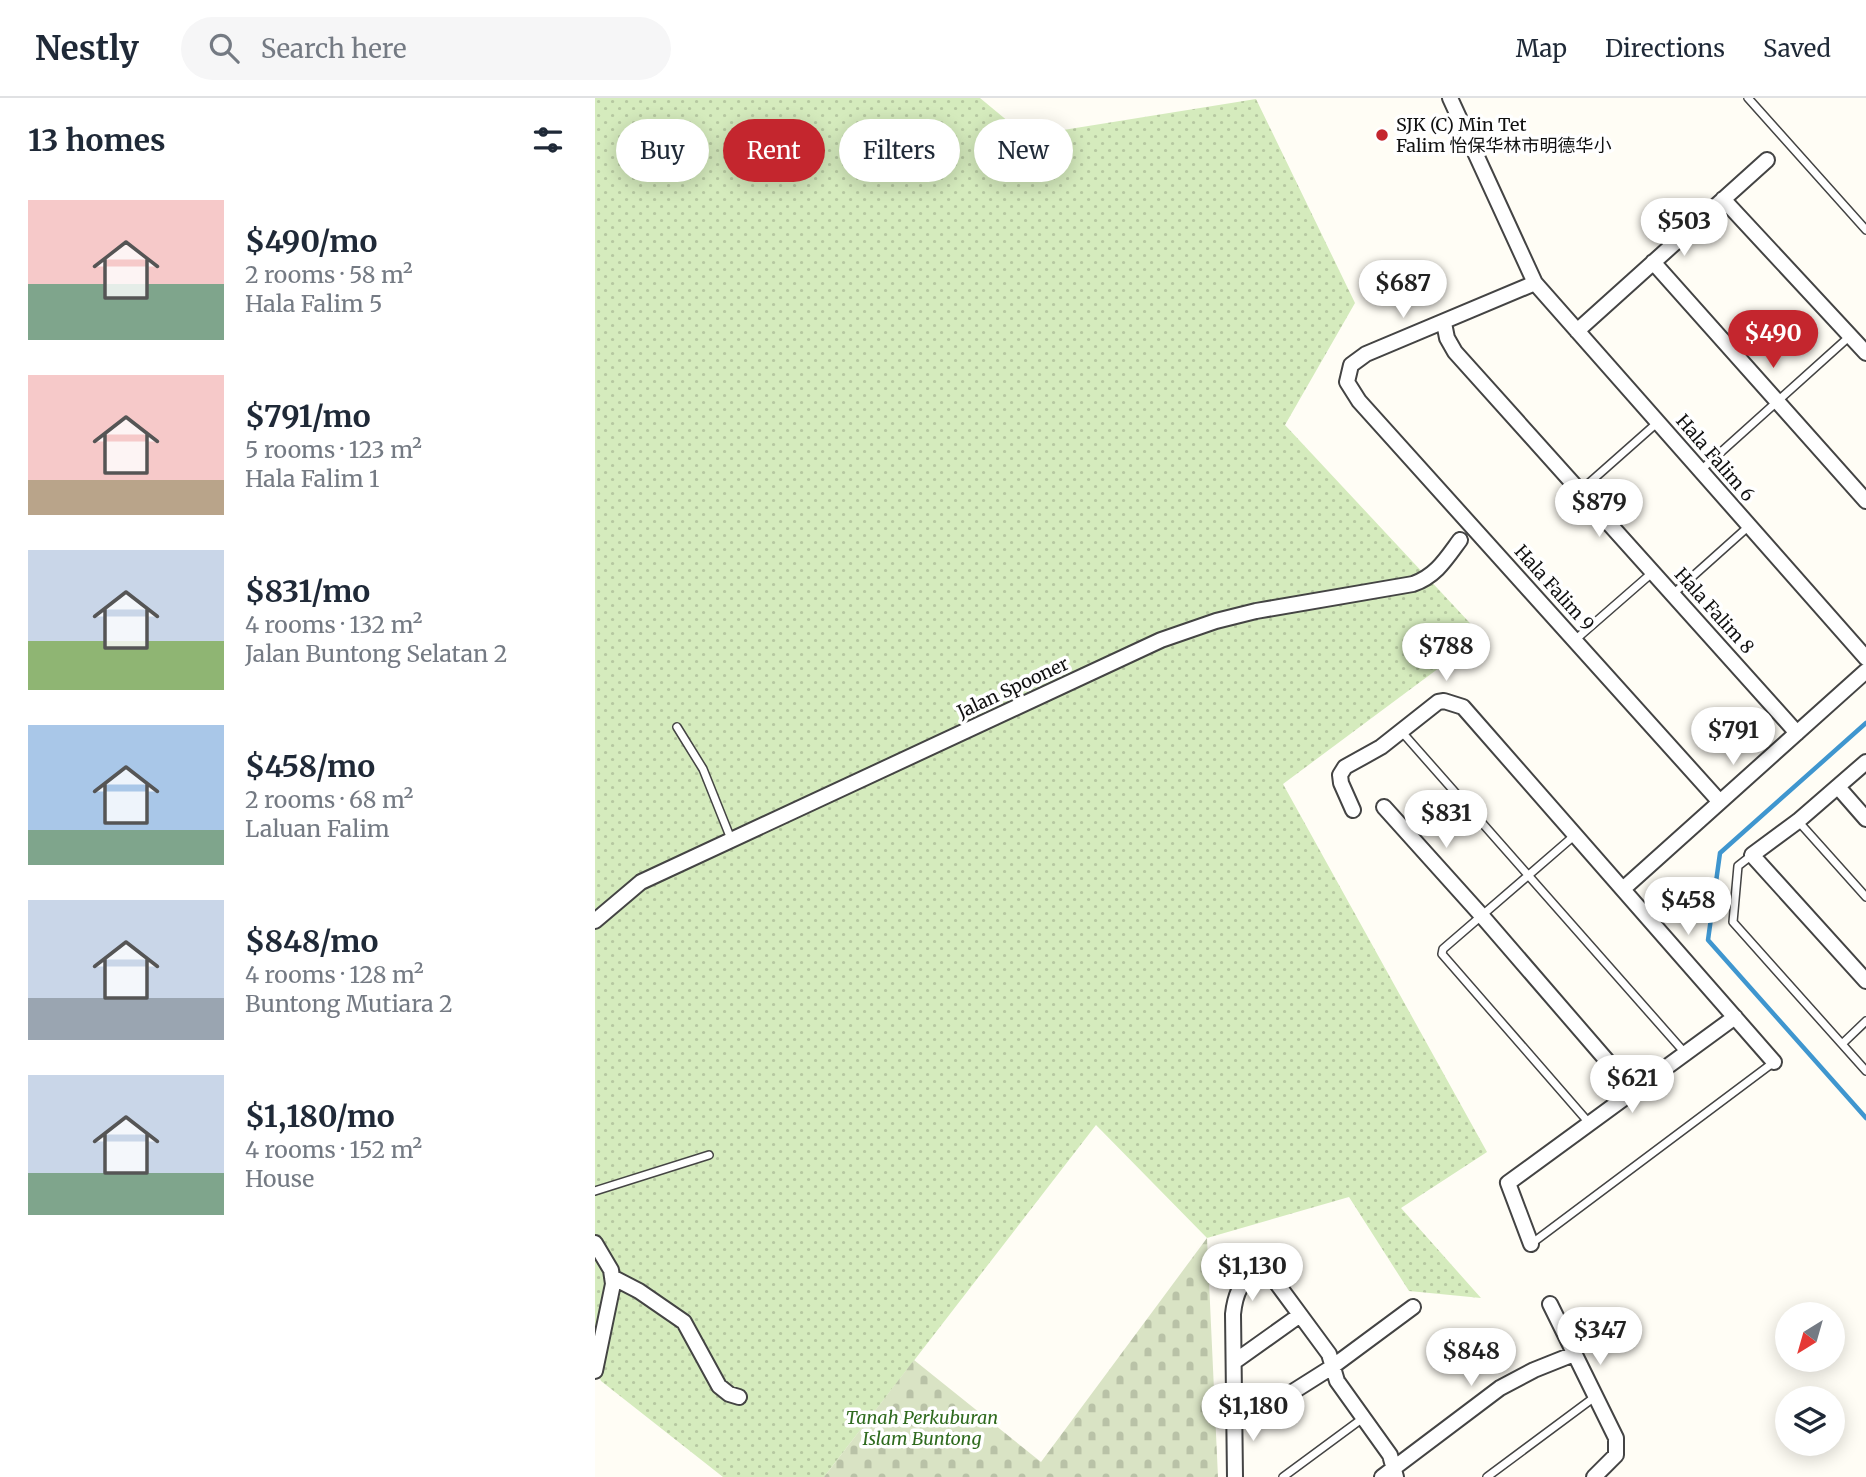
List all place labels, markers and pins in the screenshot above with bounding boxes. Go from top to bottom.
place label: SJK (C) Min Tet Falim 怡保华林市明德华小 [1396,113,1612,157]
marker: SJK (C) Min Tet Falim 怡保华林市明德华小 [1374,127,1390,143]
pin: $503 [1643,198,1725,258]
pin: $687 [1362,260,1444,320]
pin: $490 [1732,310,1814,370]
pin: $879 [1558,480,1640,539]
pin: $788 [1405,624,1487,683]
pin: $791 [1692,708,1774,767]
pin: $831 [1405,790,1487,850]
pin: $458 [1647,878,1729,937]
pin: $621 [1591,1056,1673,1115]
pin: $1,130 [1195,1244,1309,1303]
pin: $347 [1559,1308,1641,1367]
pin: $848 [1430,1328,1512,1388]
pin: $1,180 [1196,1384,1310,1443]

